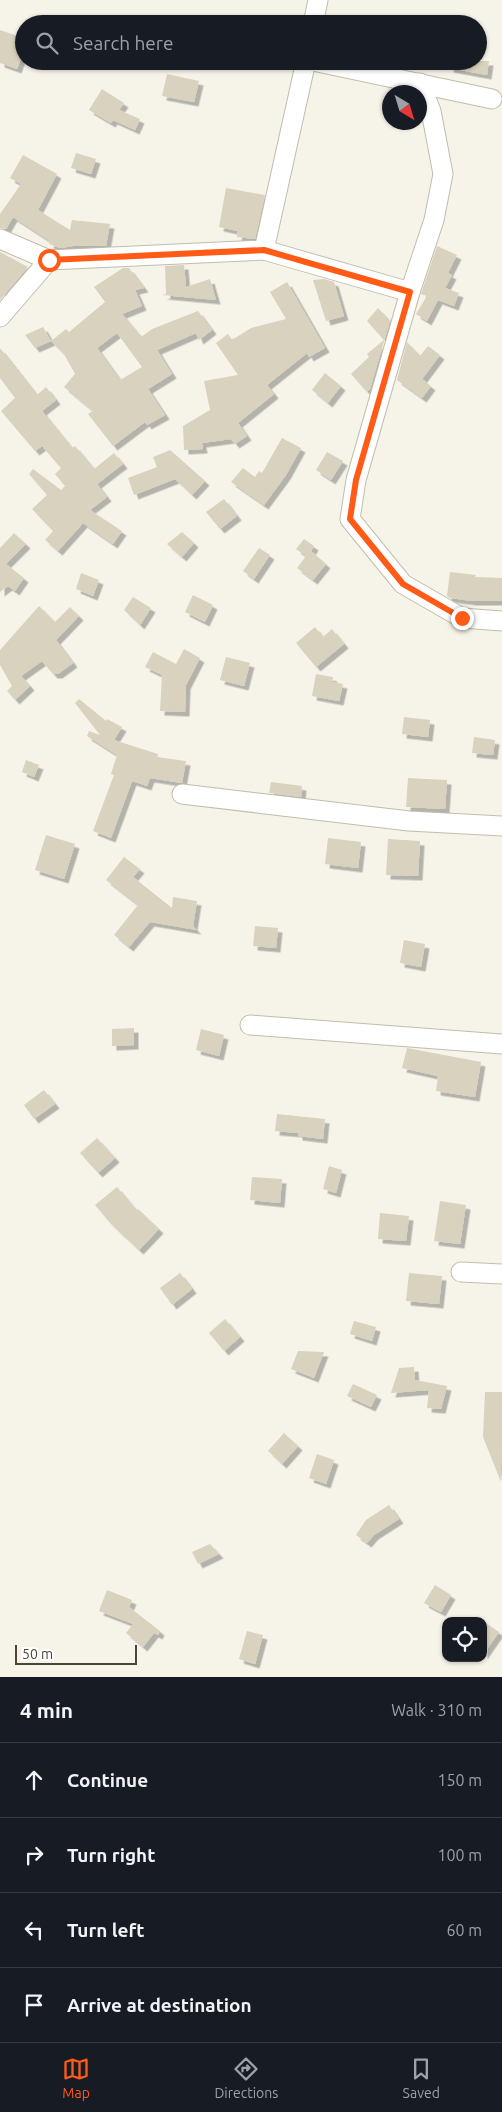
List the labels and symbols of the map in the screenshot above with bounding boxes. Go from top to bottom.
north arrow [382,85,427,130]
route start [38,249,61,272]
route end [451,607,474,630]
scale bar [15,1642,138,1665]

